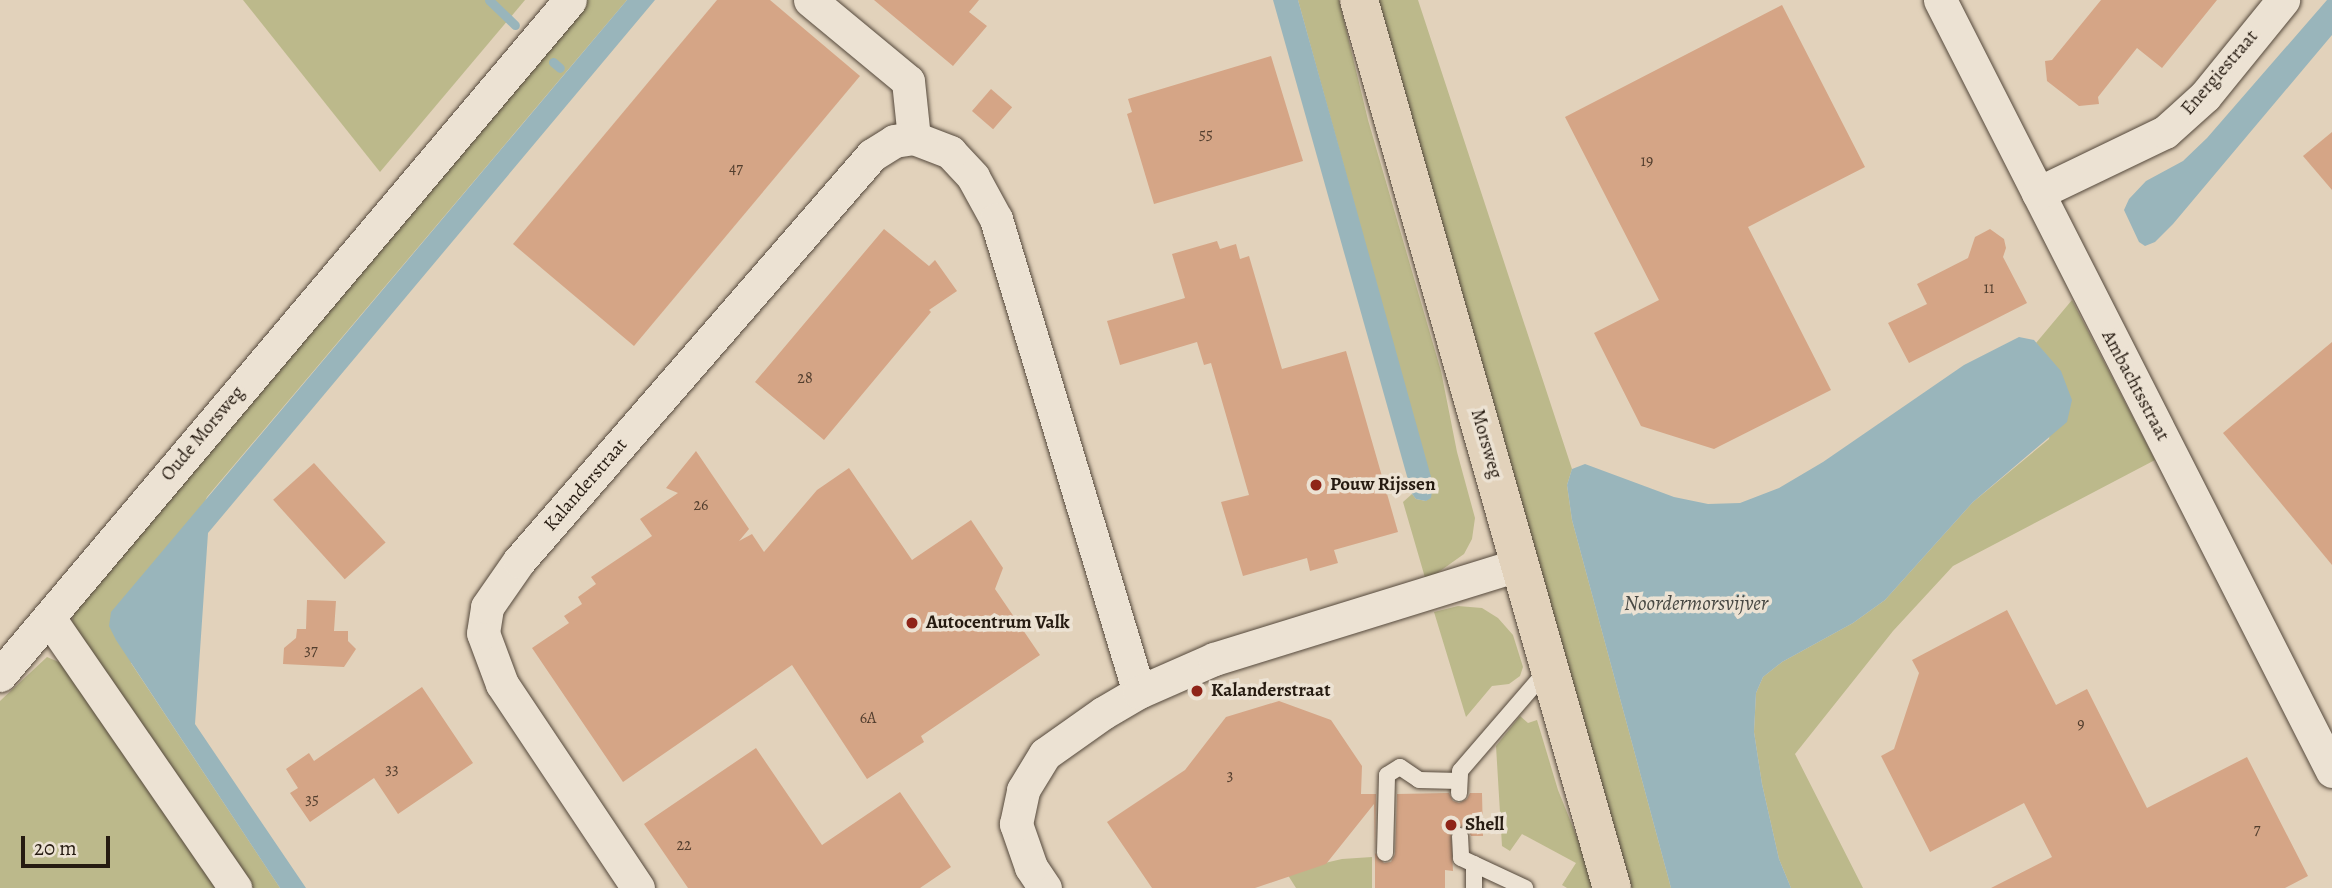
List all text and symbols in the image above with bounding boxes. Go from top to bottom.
street label: Energiestraat [2177,26,2263,120]
house number: 55 [1199,124,1213,144]
house number: 19 [1641,151,1653,171]
house number: 47 [729,158,743,178]
house number: 11 [1984,278,1994,298]
street label: Ambachtsstraat [2096,327,2174,445]
house number: 28 [797,368,813,388]
street label: Oude Morsweg [157,382,249,486]
street label: Morsweg [1465,407,1507,481]
street label: Kalanderstraat [540,434,632,536]
place label: Pouw Rijssen [1330,474,1436,496]
marker: Pouw Rijssen [1308,477,1324,493]
house number: 26 [694,495,708,515]
water label: Noordermorsvijver [1624,590,1768,616]
place label: Autocentrum Valk [926,612,1070,634]
marker: Autocentrum Valk [904,615,920,631]
house number: 37 [304,640,318,660]
place label: Kalanderstraat [1211,680,1330,702]
marker: Kalanderstraat [1189,683,1205,699]
house number: 6A [860,708,876,728]
house number: 9 [2077,714,2085,734]
house number: 33 [385,759,399,779]
house number: 3 [1227,765,1233,785]
house number: 35 [305,789,319,809]
place label: Shell [1465,814,1504,836]
marker: Shell [1443,817,1459,833]
house number: 7 [2254,819,2260,839]
scale bar [24,822,114,866]
text: 20 m [34,834,77,862]
house number: 22 [676,835,692,855]

